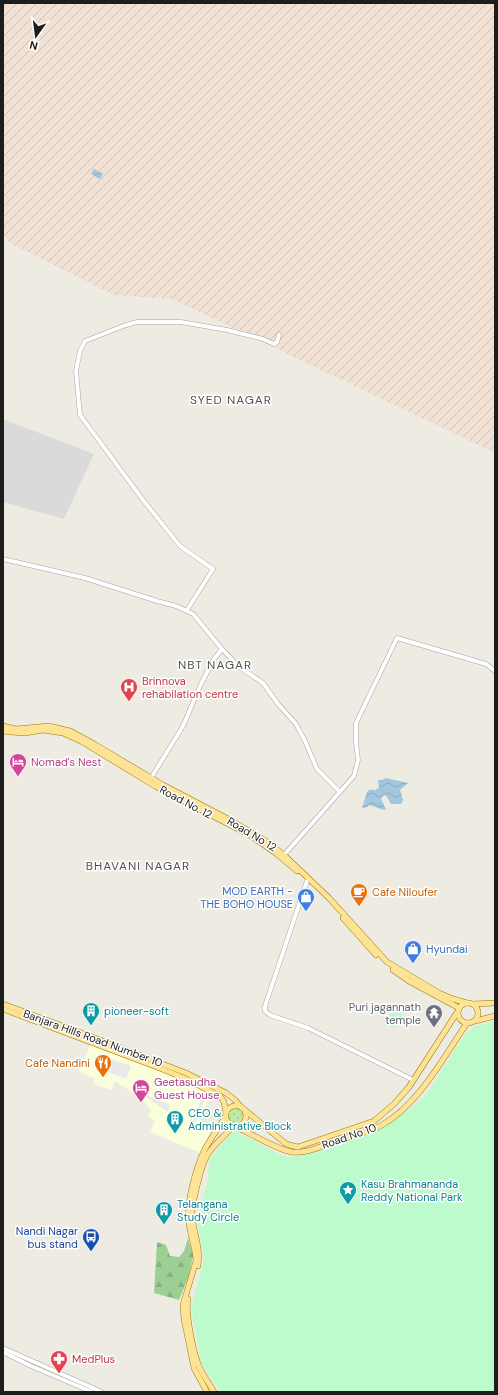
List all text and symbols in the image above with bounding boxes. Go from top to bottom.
north arrow [16,16,56,56]
text: N [28,38,39,53]
district label: SYED NAGAR [190,392,272,408]
district label: NBT NAGAR [178,657,252,673]
place label: Brinnova rehabilation centre [142,674,238,701]
hospital icon: Brinnova rehabilation centre [119,677,139,702]
hotel icon: Nomad's Nest [8,752,28,777]
place label: Nomad's Nest [31,755,101,769]
street label: Road No. 12 [157,782,215,822]
street label: Road No 12 [225,814,279,854]
district label: BHAVANI NAGAR [86,858,190,874]
cafe icon: Cafe Niloufer [349,882,369,907]
place label: MOD EARTH - THE BOHO HOUSE [200,884,293,911]
place label: Cafe Niloufer [372,885,438,899]
shop icon: MOD EARTH - THE BOHO HOUSE [296,887,316,912]
shop icon: Hyundai [403,939,423,964]
place label: Hyundai [426,942,468,956]
place label: Puri jagannath temple [349,1000,421,1027]
building icon: pioneer-soft [81,1001,101,1026]
temple icon: Puri jagannath temple [424,1003,444,1028]
place label: pioneer-soft [104,1004,169,1018]
street label: Banjara Hills Road Number 10 [21,1006,165,1070]
restaurant icon: Cafe Nandini [93,1053,113,1078]
place label: Cafe Nandini [25,1056,90,1070]
place label: Geetasudha Guest House [154,1075,220,1102]
hotel icon: Geetasudha Guest House [131,1078,151,1103]
place label: CEO & Administrative Block [188,1106,292,1133]
building icon: CEO & Administrative Block [165,1109,185,1134]
street label: Road No 10 [320,1120,378,1152]
place label: Kasu Brahmananda Reddy National Park [361,1177,463,1204]
place icon: Kasu Brahmananda Reddy National Park [338,1180,358,1205]
place label: Telangana Study Circle [177,1197,239,1224]
building icon: Telangana Study Circle [154,1200,174,1225]
place label: Nandi Nagar bus stand [16,1224,78,1251]
bus stop icon: Nandi Nagar bus stand [81,1227,101,1252]
pharmacy icon: MedPlus [49,1349,69,1374]
place label: MedPlus [72,1352,115,1366]

